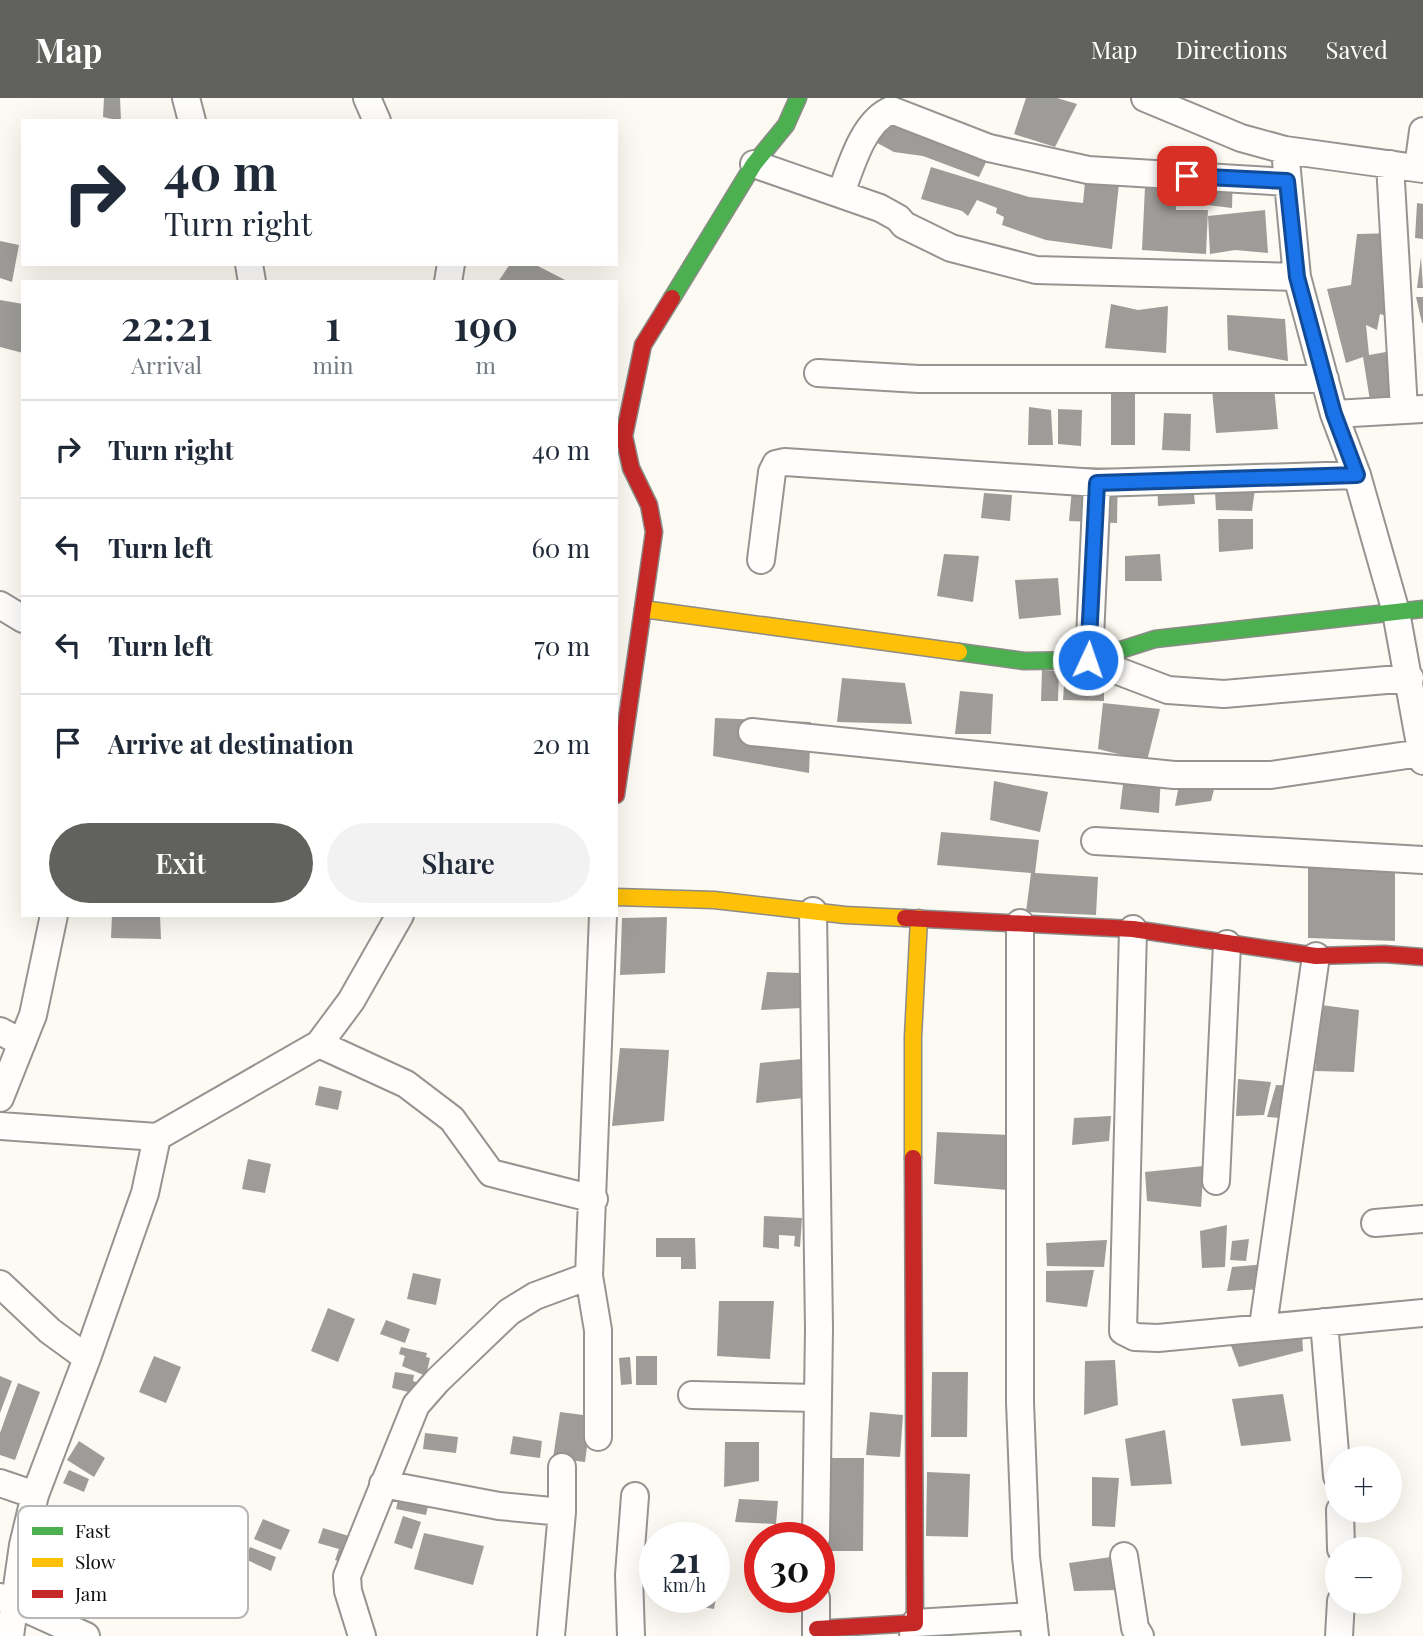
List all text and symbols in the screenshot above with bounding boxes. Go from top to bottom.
text: Map [35,27,102,71]
text: Map [1091,33,1137,65]
text: Directions [1175,33,1288,65]
text: Saved [1326,33,1388,65]
text: 40 m [164,138,277,203]
pin [1157,146,1217,206]
icon: right [49,147,140,238]
icon: arrive [1168,157,1206,195]
text: Turn right [164,201,312,244]
text: 22:21 [121,296,213,352]
text: 1 [325,296,341,352]
text: 190 [453,296,518,352]
text: Arrival [131,349,202,380]
text: min [313,349,353,380]
text: m [475,349,496,380]
icon: right [49,430,87,468]
text: Turn right [108,432,234,467]
text: 40 m [532,432,590,467]
icon: left [49,528,87,566]
text: Turn left [108,530,213,565]
text: 60 m [531,530,590,565]
position arrow [1051,623,1125,697]
icon: left [49,626,87,664]
text: Turn left [108,628,213,663]
text: 70 m [534,628,590,663]
icon: arrive [49,724,87,762]
text: Arrive at destination [108,726,354,761]
text: 20 m [532,726,590,761]
button: Exit [49,823,313,903]
button: Share [327,823,590,903]
map controls [1325,1446,1402,1614]
button: + [1325,1446,1402,1523]
legend [18,1506,248,1618]
text: Fast [75,1517,111,1543]
speed limit sign: 30 [744,1522,835,1613]
text: 21 [669,1535,700,1582]
button: − [1325,1537,1402,1614]
text: Slow [75,1548,116,1574]
text: km/h [663,1573,706,1597]
text: Jam [74,1580,107,1606]

